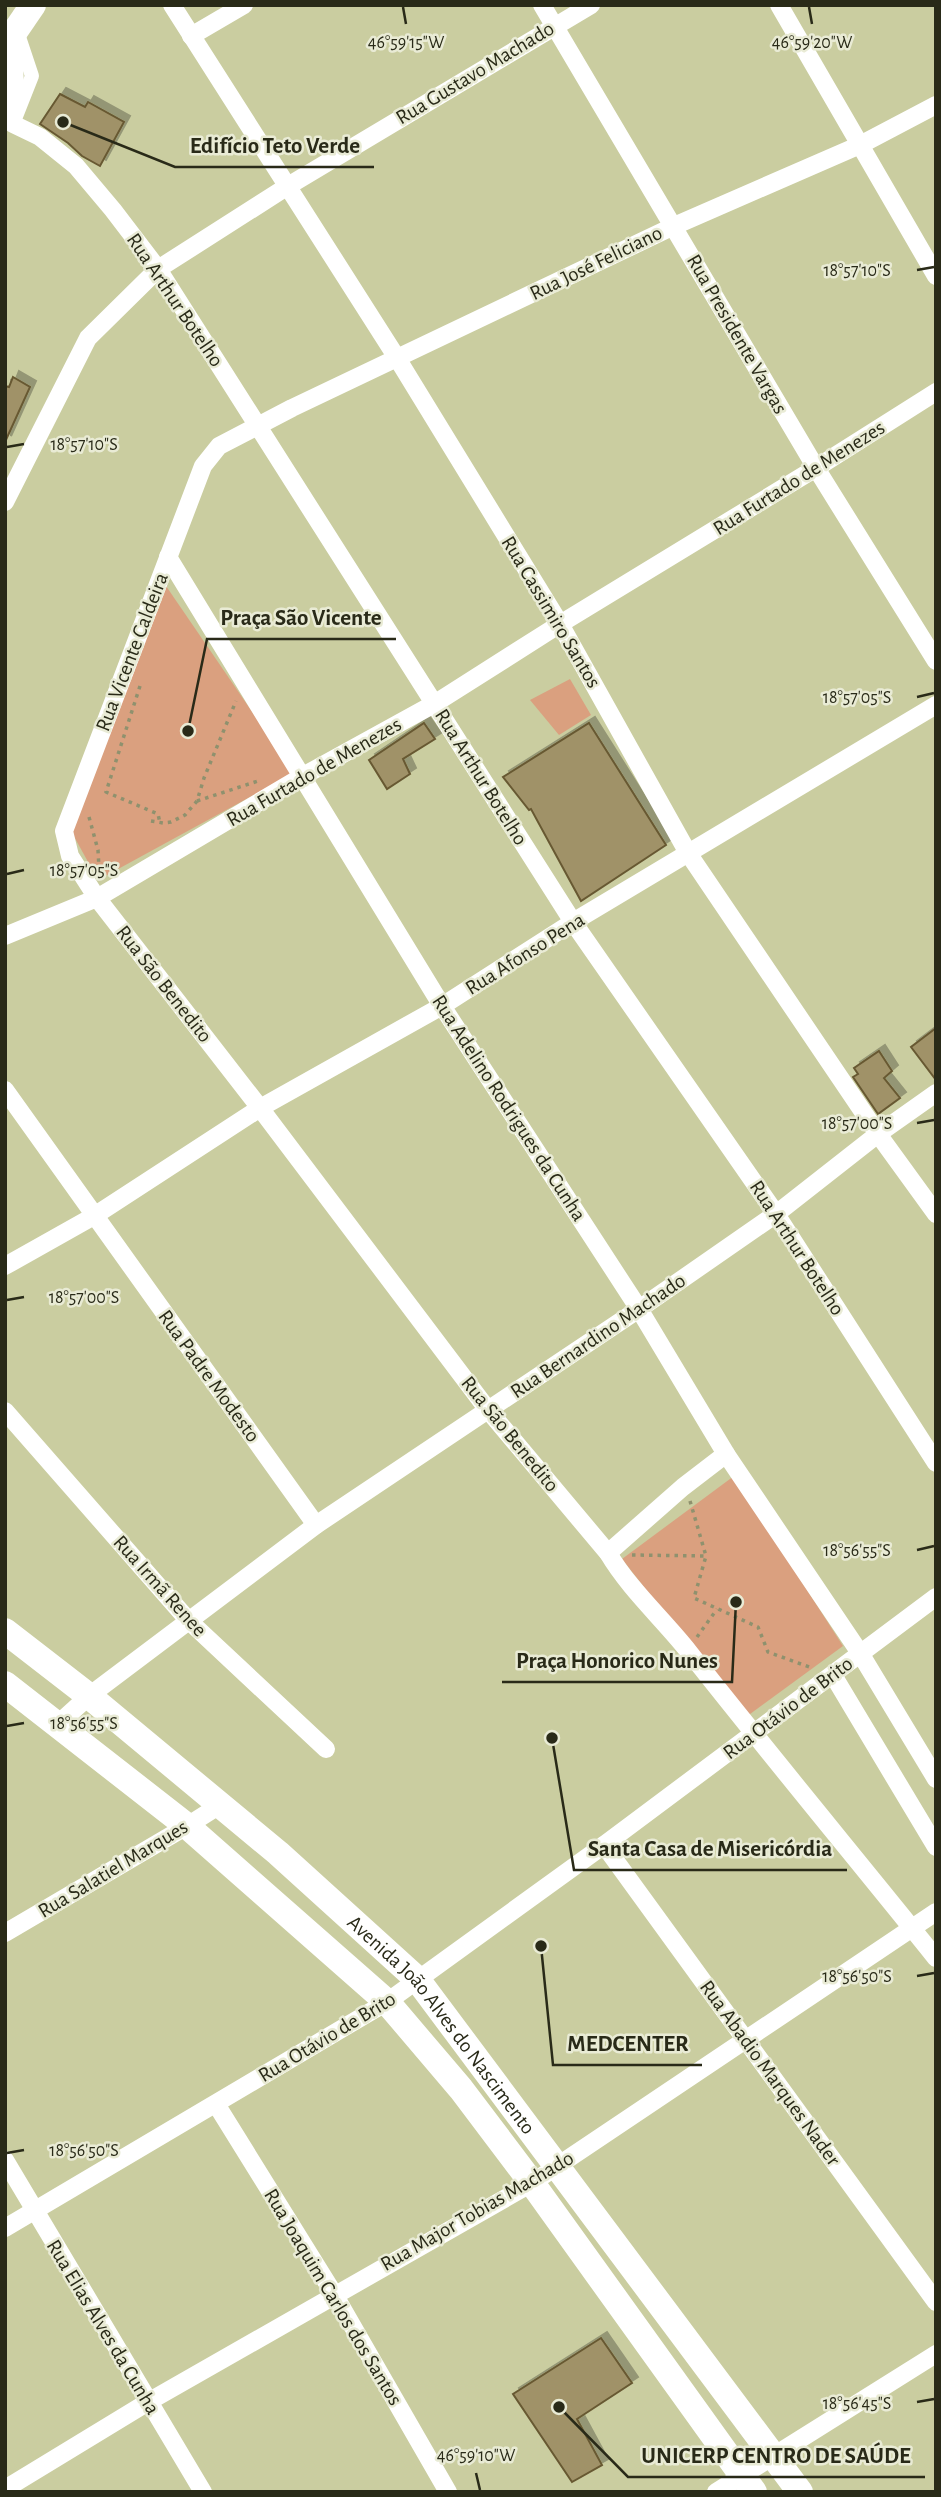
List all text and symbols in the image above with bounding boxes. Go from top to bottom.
street label: Rua Gustavo Machado [392,18,558,128]
text: 46°59'15"W [368,34,444,52]
text: 46°59'20"W [772,34,852,52]
callout: Edifício Teto Verde [175,123,374,167]
text: Edifício Teto Verde [190,135,360,158]
street label: Rua José Feliciano [526,222,666,304]
street label: Rua Arthur Botelho [123,229,227,371]
street label: Rua Presidente Vargas [683,251,791,417]
text: 18°57'10"S [823,262,891,280]
street label: Rua Furtado de Menezes [710,417,888,539]
text: 18°57'10"S [50,436,118,454]
street label: Rua Cassimiro Santos [497,532,605,692]
street label: Rua Vicente Caldeira [92,570,172,734]
callout: Praça São Vicente [207,595,396,639]
text: Praça São Vicente [220,607,382,630]
text: 18°57'05"S [823,689,891,707]
street label: Rua Arthur Botelho [431,705,531,849]
street label: Rua Furtado de Menezes [223,713,405,831]
text: 18°57'05"S [50,862,118,880]
street label: Rua Afonso Pena [462,909,588,999]
street label: Rua São Benedito [112,922,216,1046]
street label: Rua Adelino Rodrigues da Cunha [428,991,590,1225]
text: 18°57'00"S [822,1115,892,1133]
street label: Rua Arthur Botelho [746,1177,848,1319]
street label: Rua Bernardino Machado [507,1270,689,1402]
text: 18°57'00"S [49,1289,119,1307]
street label: Rua Padre Modesto [154,1306,264,1446]
street label: Rua São Benedito [457,1372,563,1496]
street label: Rua Irmã Renee [109,1531,211,1641]
text: 18°56'55"S [823,1542,891,1560]
callout: Praça Honorico Nunes [502,1638,732,1682]
text: Praça Honorico Nunes [516,1650,718,1673]
street label: Rua Otávio de Brito [719,1653,857,1763]
text: 18°56'55"S [50,1715,118,1733]
street label: Rua Salatiel Marques [34,1816,192,1922]
callout: Santa Casa de Misericórdia [574,1826,847,1870]
text: Santa Casa de Misericórdia [588,1838,832,1861]
street label: Avenida João Alves do Nascimento [344,1911,539,2138]
text: 18°56'50"S [822,1968,892,1986]
street label: Rua Abadio Marques Nader [696,1976,844,2170]
street label: Rua Otávio de Brito [255,1988,399,2086]
callout: MEDCENTER [553,2021,702,2065]
text: MEDCENTER [567,2033,689,2056]
text: 18°56'50"S [49,2142,119,2160]
street label: Rua Major Tobias Machado [377,2147,577,2275]
street label: Rua Joaquim Carlos dos Santos [260,2185,406,2409]
street label: Rua Elias Alves da Cunha [43,2236,164,2418]
text: 18°56'45"S [823,2395,891,2413]
callout: UNICERP CENTRO DE SAÚDE [628,2433,925,2477]
text: UNICERP CENTRO DE SAÚDE [641,2442,911,2468]
text: 46°59'10"W [437,2447,515,2465]

